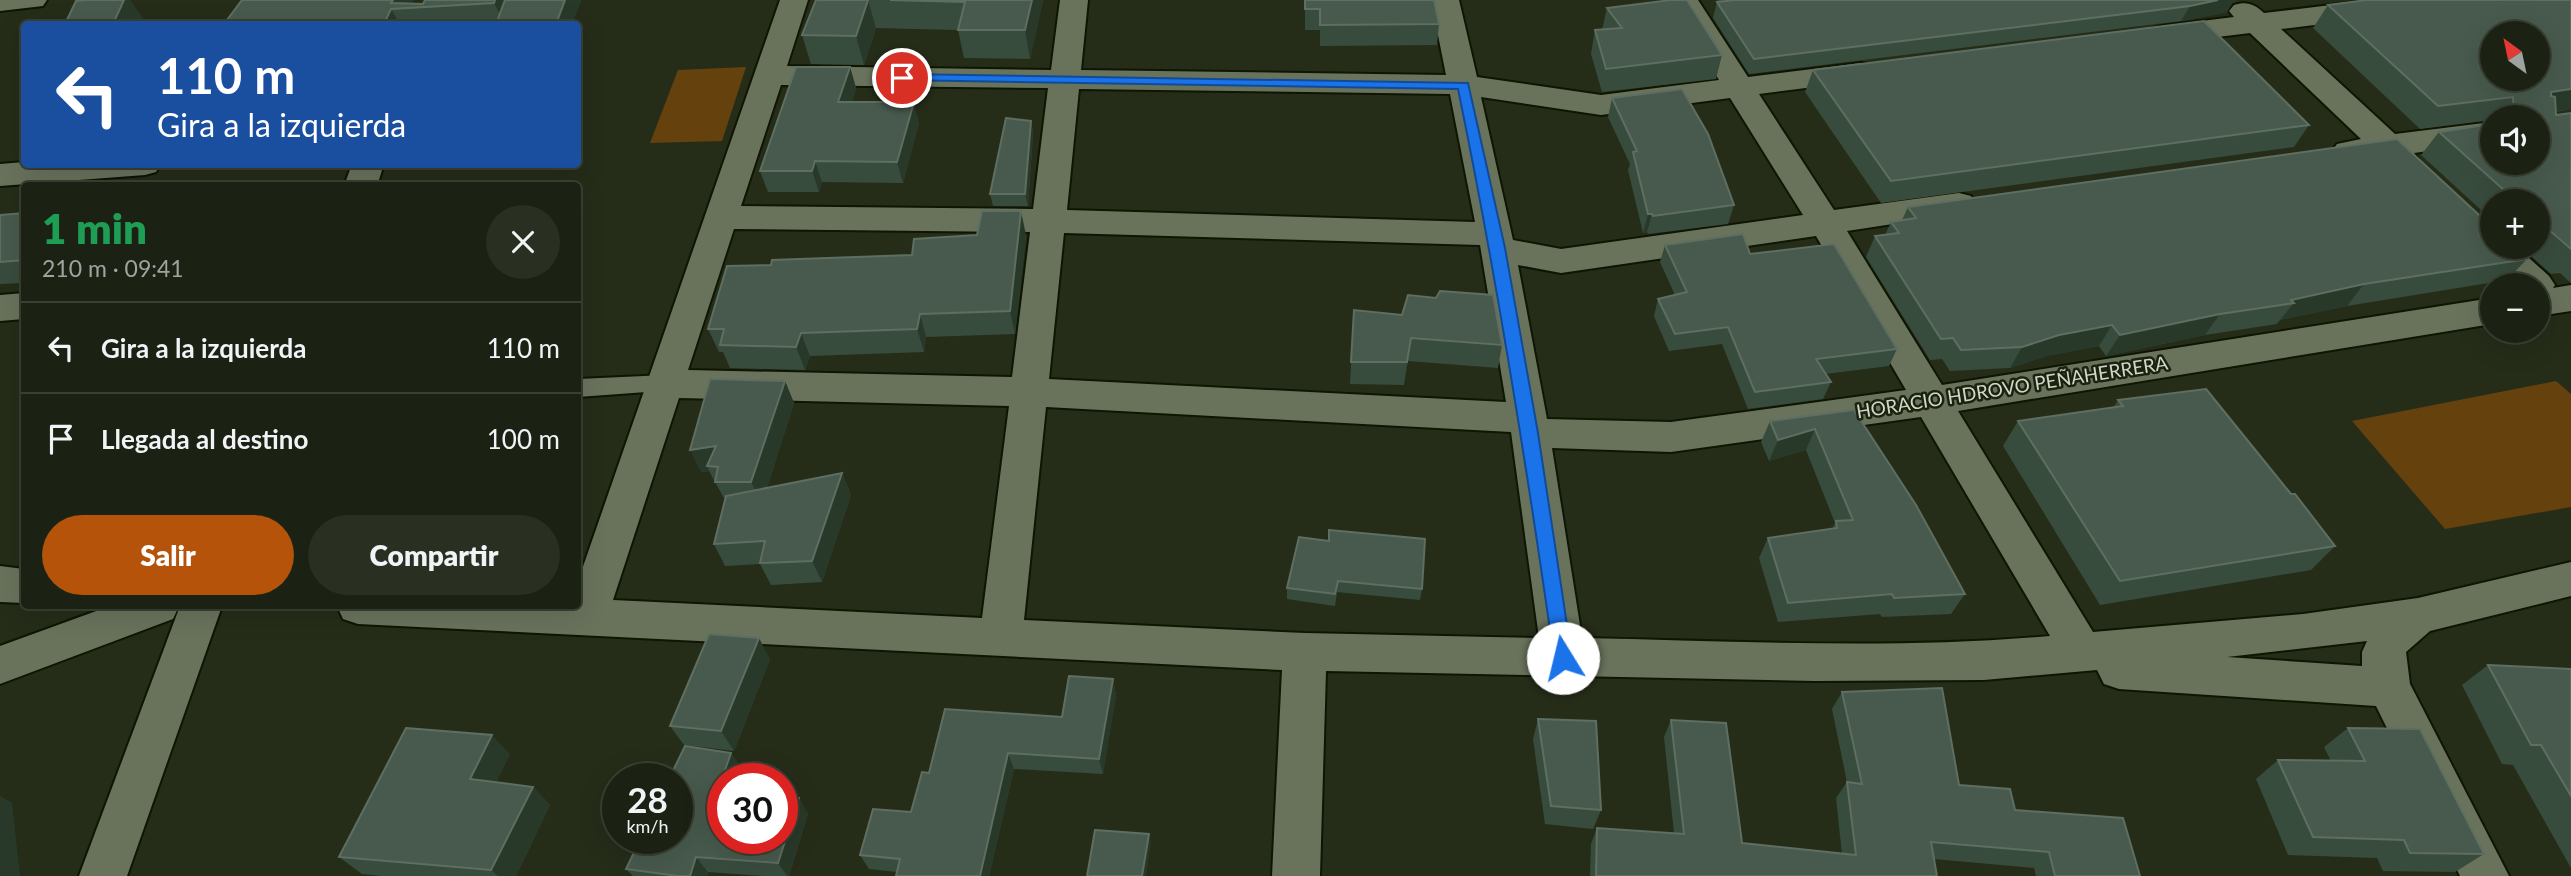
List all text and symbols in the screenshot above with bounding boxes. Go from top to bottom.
north arrow [2480,21,2550,91]
map controls [2480,21,2550,343]
text: 110 m [157,46,295,104]
pin [872,48,932,108]
icon: left [42,49,133,140]
icon: arrive [883,59,921,97]
text: Gira a la izquierda [157,105,406,144]
button: sound [2480,105,2550,175]
button: + [2480,189,2550,259]
text: 1 min [42,203,147,253]
button: close [486,205,560,279]
text: 210 m · 09:41 [42,254,184,282]
button: − [2480,273,2550,343]
icon: left [42,329,80,367]
text: Gira a la izquierda [101,332,307,364]
text: 110 m [487,332,560,364]
street label: HORACIO HDROVO PEÑAHERRERA [1855,350,2169,423]
icon: arrive [42,420,80,458]
text: Llegada al destino [101,423,308,455]
text: 100 m [487,423,560,455]
button: Salir [42,515,294,595]
button: Compartir [308,515,560,595]
position arrow [1526,621,1600,695]
speed limit sign: 30 [707,763,798,854]
text: 28 [627,778,668,820]
text: km/h [626,815,669,837]

